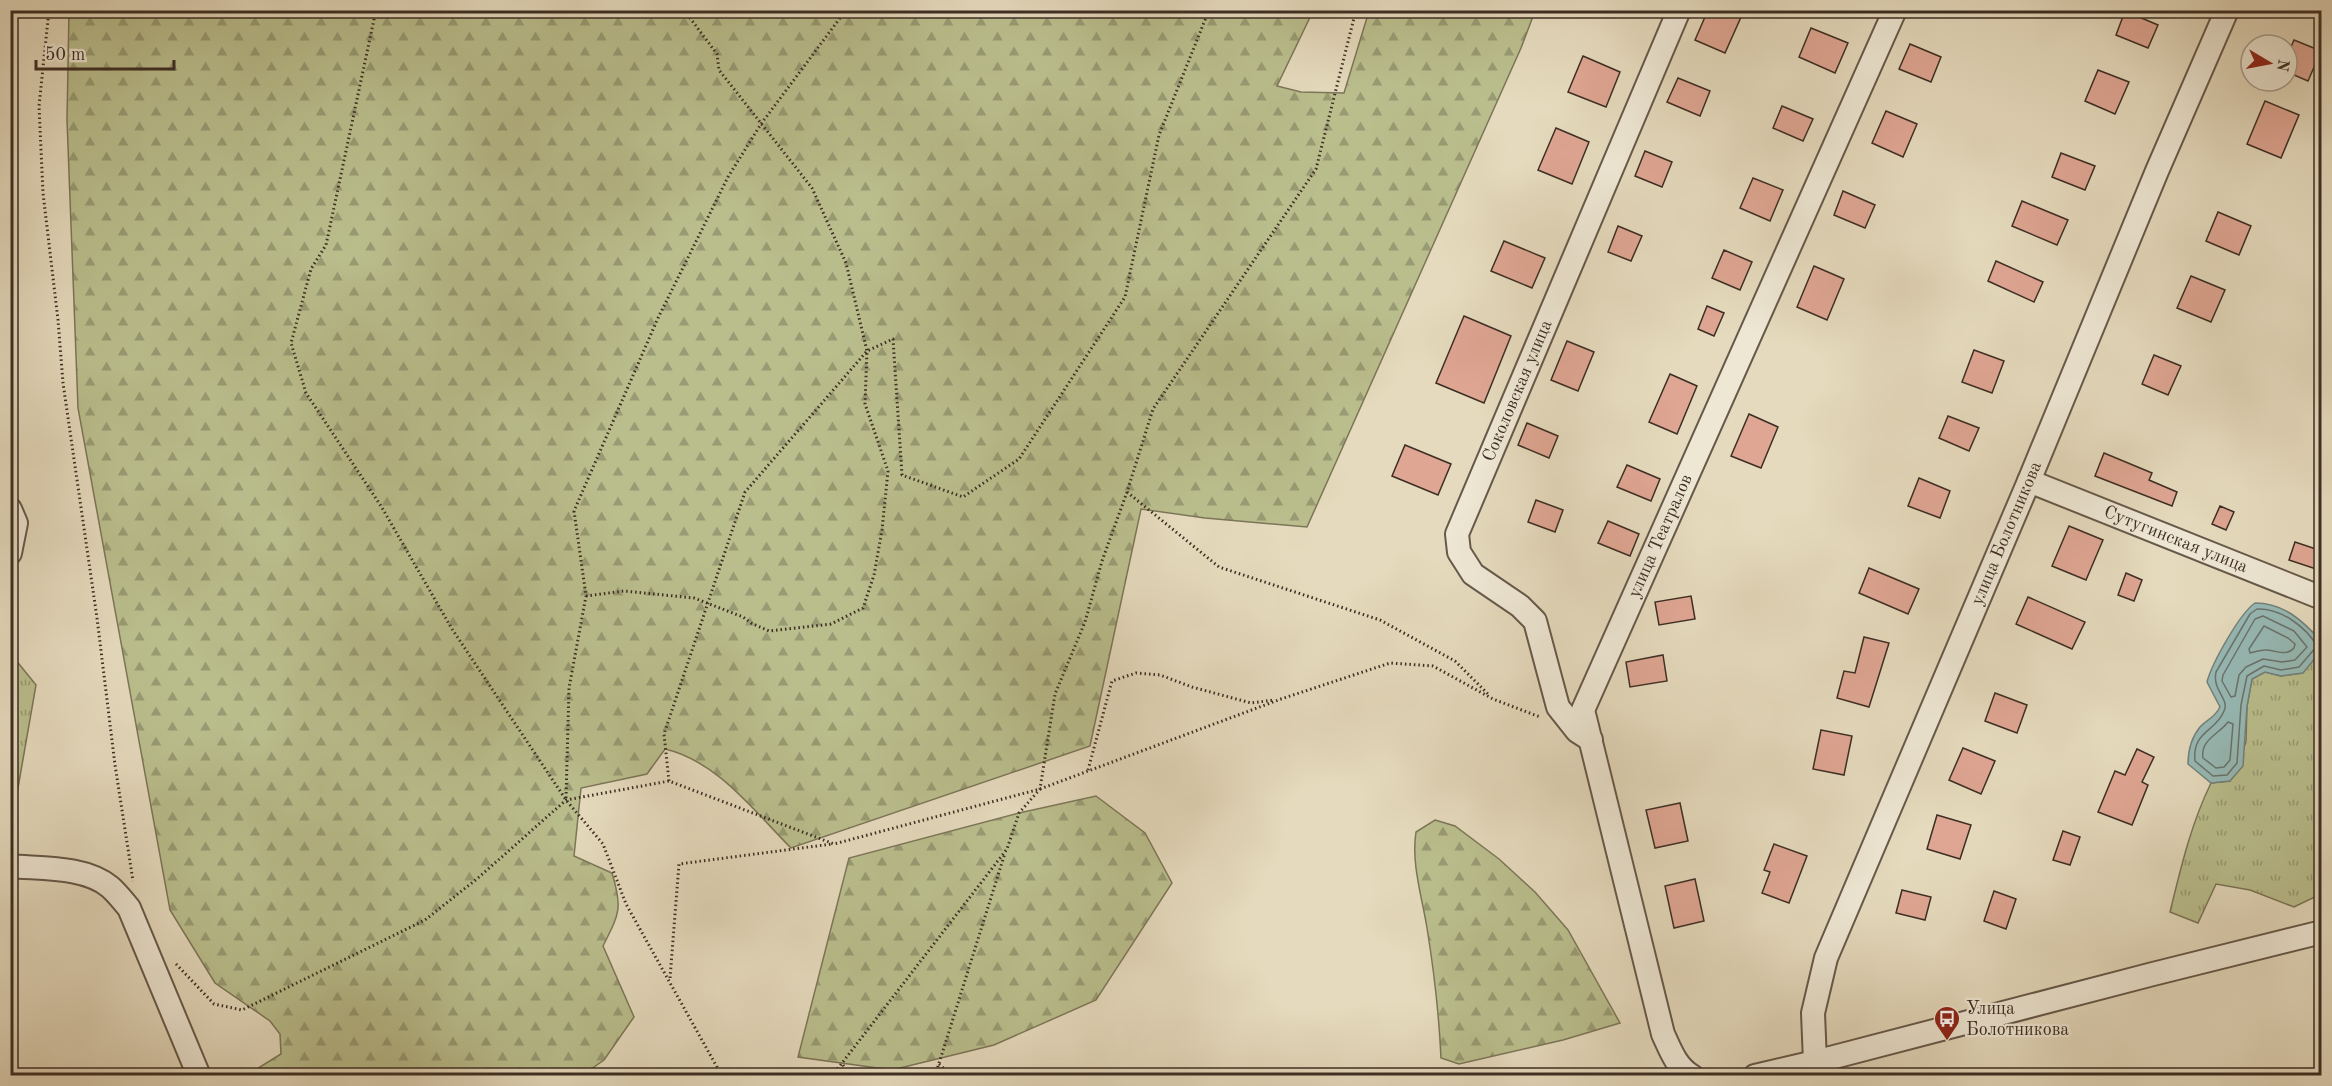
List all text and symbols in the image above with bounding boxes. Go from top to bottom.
scale bar [36,33,174,71]
north arrow [2239,33,2299,93]
text: 50 m [45,46,85,64]
text: N [2273,58,2291,73]
street label: Соколовская улица [1480,317,1556,464]
street label: улица Болотникова [1968,459,2045,608]
street label: улица Театралов [1625,472,1696,601]
street label: Сутугинская улица [2101,503,2250,576]
place label: Улица Болотникова [1966,1000,2069,1039]
bus stop icon: Улица Болотникова [1932,1004,1962,1042]

